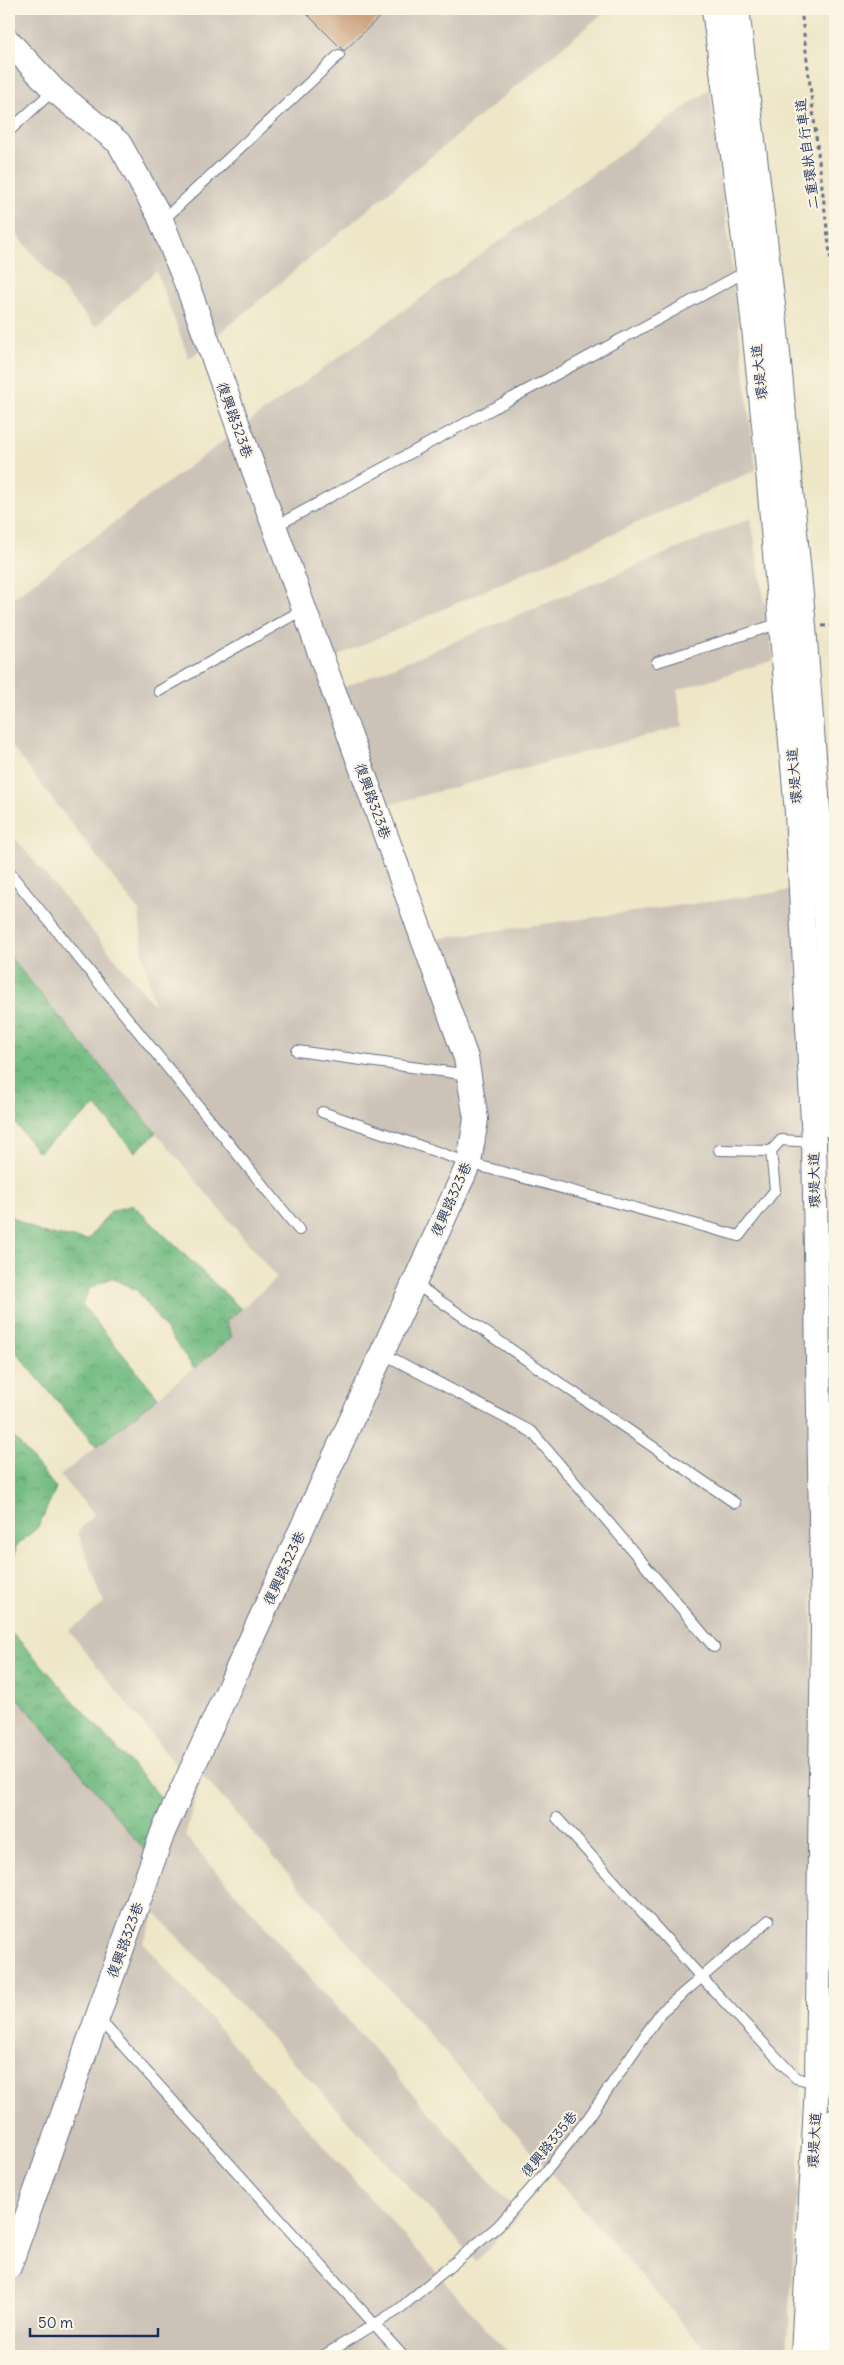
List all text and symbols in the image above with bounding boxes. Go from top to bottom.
street label: 二重環狀自行車道 [791,97,823,211]
street label: 環堤大道 [747,343,771,401]
street label: 復興路323巷 [213,380,257,461]
street label: 環堤大道 [783,747,805,805]
street label: 復興路323巷 [351,761,395,842]
street label: 環堤大道 [805,1152,823,1208]
street label: 復興路323巷 [427,1158,476,1239]
street label: 復興路323巷 [259,1527,309,1608]
street label: 復興路323巷 [103,1899,147,1980]
street label: 復興路335巷 [517,2106,582,2181]
street label: 環堤大道 [804,2112,824,2168]
scale bar [30,2305,158,2337]
text: 50 m [38,2313,73,2332]

